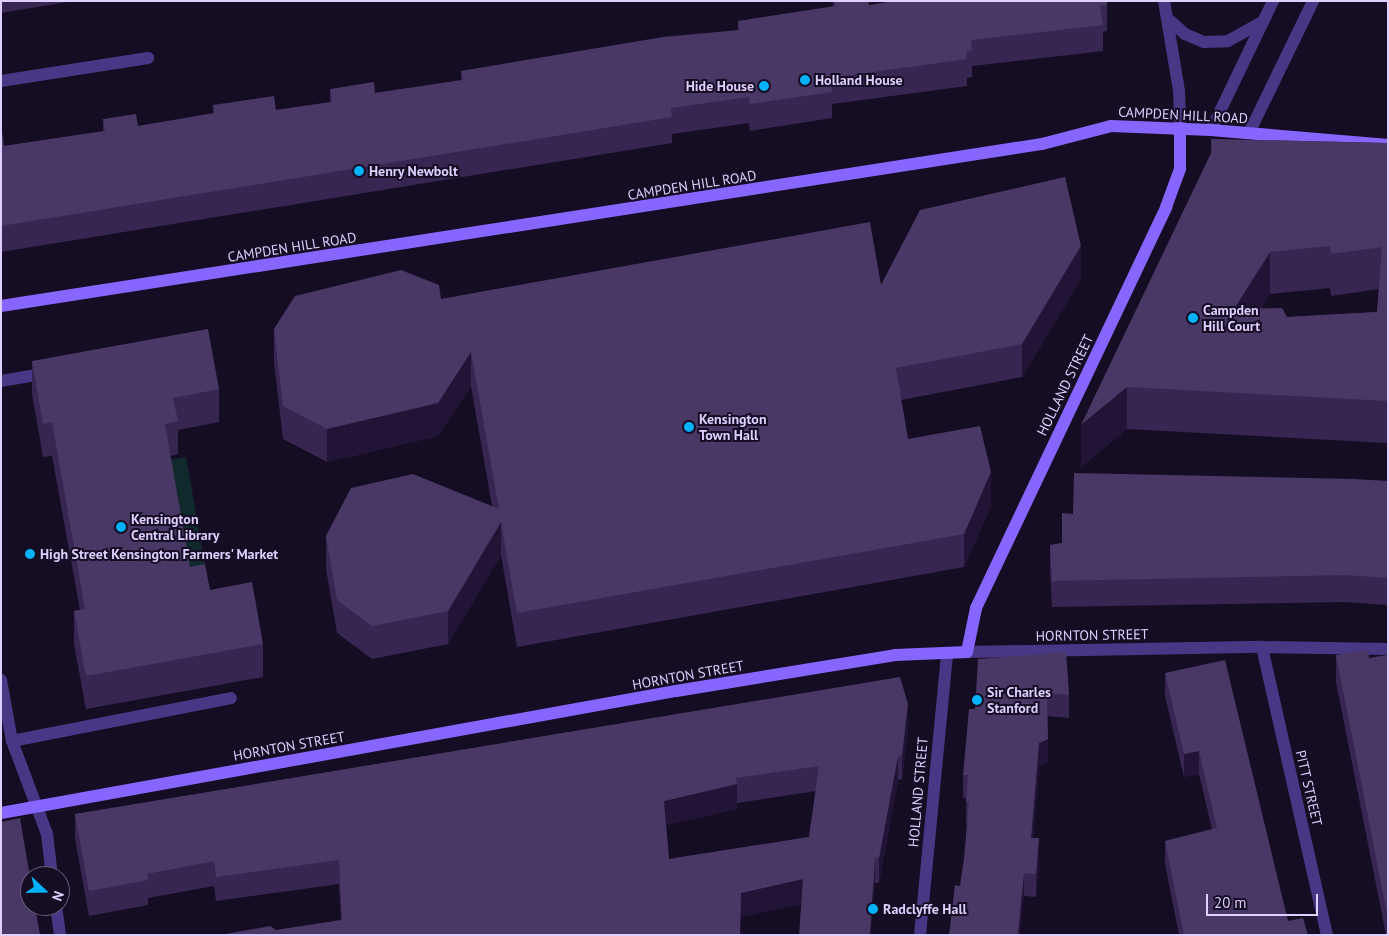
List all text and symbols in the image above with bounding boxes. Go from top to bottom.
place label: Holland House [815,72,903,88]
marker: Holland House [799,74,811,86]
place label: Hide House [686,78,754,94]
marker: Hide House [758,80,770,92]
street label: CAMPDEN HILL ROAD [1117,103,1249,127]
place label: Henry Newbolt [369,163,458,179]
marker: Henry Newbolt [353,165,365,177]
street label: CAMPDEN HILL ROAD [626,166,758,204]
street label: CAMPDEN HILL ROAD [226,228,358,266]
place label: Campden Hill Court [1203,302,1260,334]
marker: Campden Hill Court [1187,312,1199,324]
street label: HOLLAND STREET [1033,332,1097,438]
place label: Kensington Town Hall [699,411,767,444]
marker: Kensington Town Hall [683,421,695,433]
place label: Kensington Central Library [131,511,219,544]
marker: Kensington Central Library [115,521,127,533]
place label: High Street Kensington Farmers' Market [40,546,279,562]
marker: High Street Kensington Farmers' Market [24,548,36,560]
street label: HORNTON STREET [1035,626,1149,644]
street label: HORNTON STREET [631,657,745,693]
place label: Sir Charles Stanford [987,684,1051,716]
marker: Sir Charles Stanford [971,694,983,706]
street label: HORNTON STREET [232,728,346,764]
street label: HOLLAND STREET [905,736,931,848]
street label: PITT STREET [1292,748,1326,828]
north arrow [20,866,70,916]
scale bar [1209,884,1322,916]
text: N [48,888,68,904]
text: 20 m [1214,893,1247,912]
place label: Radclyffe Hall [883,901,967,917]
marker: Radclyffe Hall [867,903,879,915]

